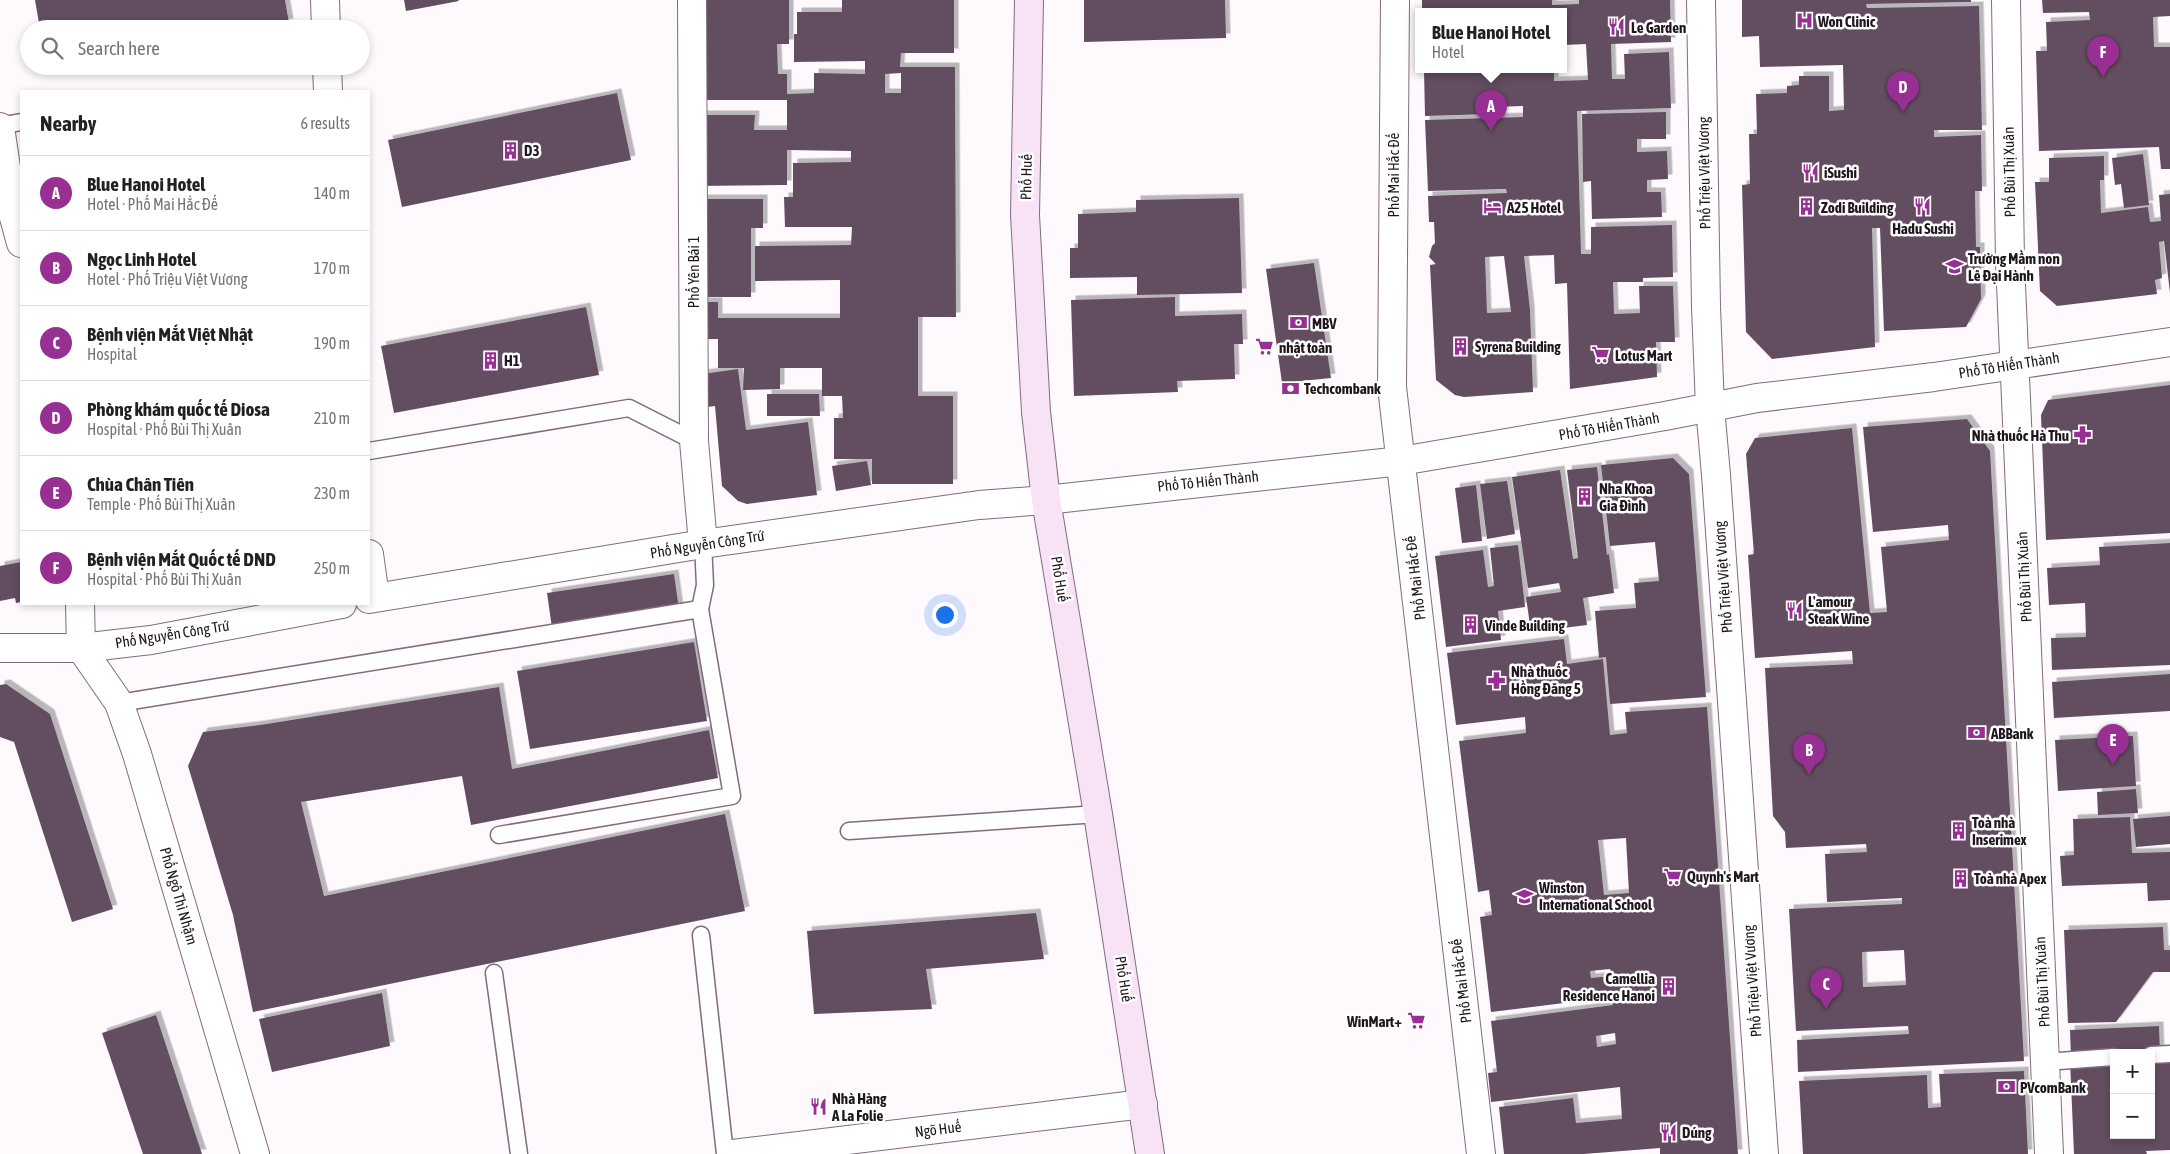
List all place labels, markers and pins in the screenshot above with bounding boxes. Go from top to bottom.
hospital icon: Won Clinic [1794,11,1814,31]
place label: Won Clinic [1817,13,1876,30]
restaurant icon: Le Garden [1607,17,1627,37]
place label: Le Garden [1631,19,1686,36]
pin: F [2087,36,2119,77]
pin: D [1887,71,1919,112]
pin: A [1475,90,1507,131]
building icon: D3 [500,140,520,160]
place label: D3 [524,142,539,159]
restaurant icon: iSushi [1800,162,1820,182]
place label: iSushi [1824,164,1857,181]
hotel icon: A25 Hotel [1483,197,1503,217]
building icon: Zodi Building [1797,197,1817,217]
restaurant icon: Hadu Sushi [1913,197,1933,217]
place label: A25 Hotel [1506,199,1562,216]
place label: Zodi Building [1821,199,1894,216]
place label: Hadu Sushi [1892,220,1954,237]
place label: Trường Mầm non Lê Đại Hành [1968,250,2060,284]
school or university icon: Trường Mầm non Lê Đại Hành [1944,257,1964,277]
bank icon: MBV [1288,313,1308,333]
place label: MBV [1312,315,1337,332]
building icon: Syrena Building [1451,336,1471,356]
supermarket icon: nhật toàn [1255,337,1275,357]
place label: Syrena Building [1475,338,1561,355]
place label: nhật toàn [1279,339,1332,356]
supermarket icon: Lotus Mart [1591,345,1611,365]
place label: Lotus Mart [1615,347,1673,364]
building icon: H1 [480,350,500,370]
place label: H1 [504,352,520,369]
bank icon: Techcombank [1280,378,1300,398]
place label: Techcombank [1304,380,1381,397]
pharmacy icon: Nhà thuốc Hà Thu [2073,425,2093,445]
place label: Nhà thuốc Hà Thu [1972,427,2069,444]
place label: Nha Khoa Gia Đình [1599,480,1653,514]
building icon: Nha Khoa Gia Đình [1575,487,1595,507]
place label: L'amour Steak Wine [1808,593,1870,627]
restaurant icon: L'amour Steak Wine [1784,600,1804,620]
building icon: Vinde Building [1461,615,1481,635]
place label: Vinde Building [1484,617,1566,634]
place label: Nhà thuốc Hồng Đăng 5 [1511,663,1581,697]
pharmacy icon: Nhà thuốc Hồng Đăng 5 [1487,670,1507,690]
bank icon: ABBank [1967,723,1987,743]
pin: E [2097,724,2129,765]
place label: ABBank [1990,725,2034,742]
pin: B [1793,734,1825,775]
place label: Toà nhà Inserimex [1972,814,2027,848]
building icon: Toà nhà Inserimex [1948,821,1968,841]
supermarket icon: Quynh's Mart [1663,866,1683,886]
place label: Quynh's Mart [1687,868,1760,885]
building icon: Toà nhà Apex [1950,868,1970,888]
place label: Toà nhà Apex [1974,870,2047,887]
place label: Winston International School [1538,879,1653,913]
school or university icon: Winston International School [1515,886,1535,906]
pin: C [1810,968,1842,1009]
place label: Camellia Residence Hanoi [1563,970,1655,1004]
building icon: Camellia Residence Hanoi [1659,977,1679,997]
supermarket icon: WinMart+ [1406,1011,1426,1031]
place label: WinMart+ [1346,1013,1402,1030]
bank icon: PVcomBank [1996,1077,2016,1097]
place label: PVcomBank [2020,1079,2086,1096]
place label: Nhà Hàng A La Folie [831,1090,887,1124]
restaurant icon: Nhà Hàng A La Folie [808,1097,828,1117]
restaurant icon: Dúng [1658,1122,1678,1142]
place label: Dúng [1682,1124,1712,1141]

